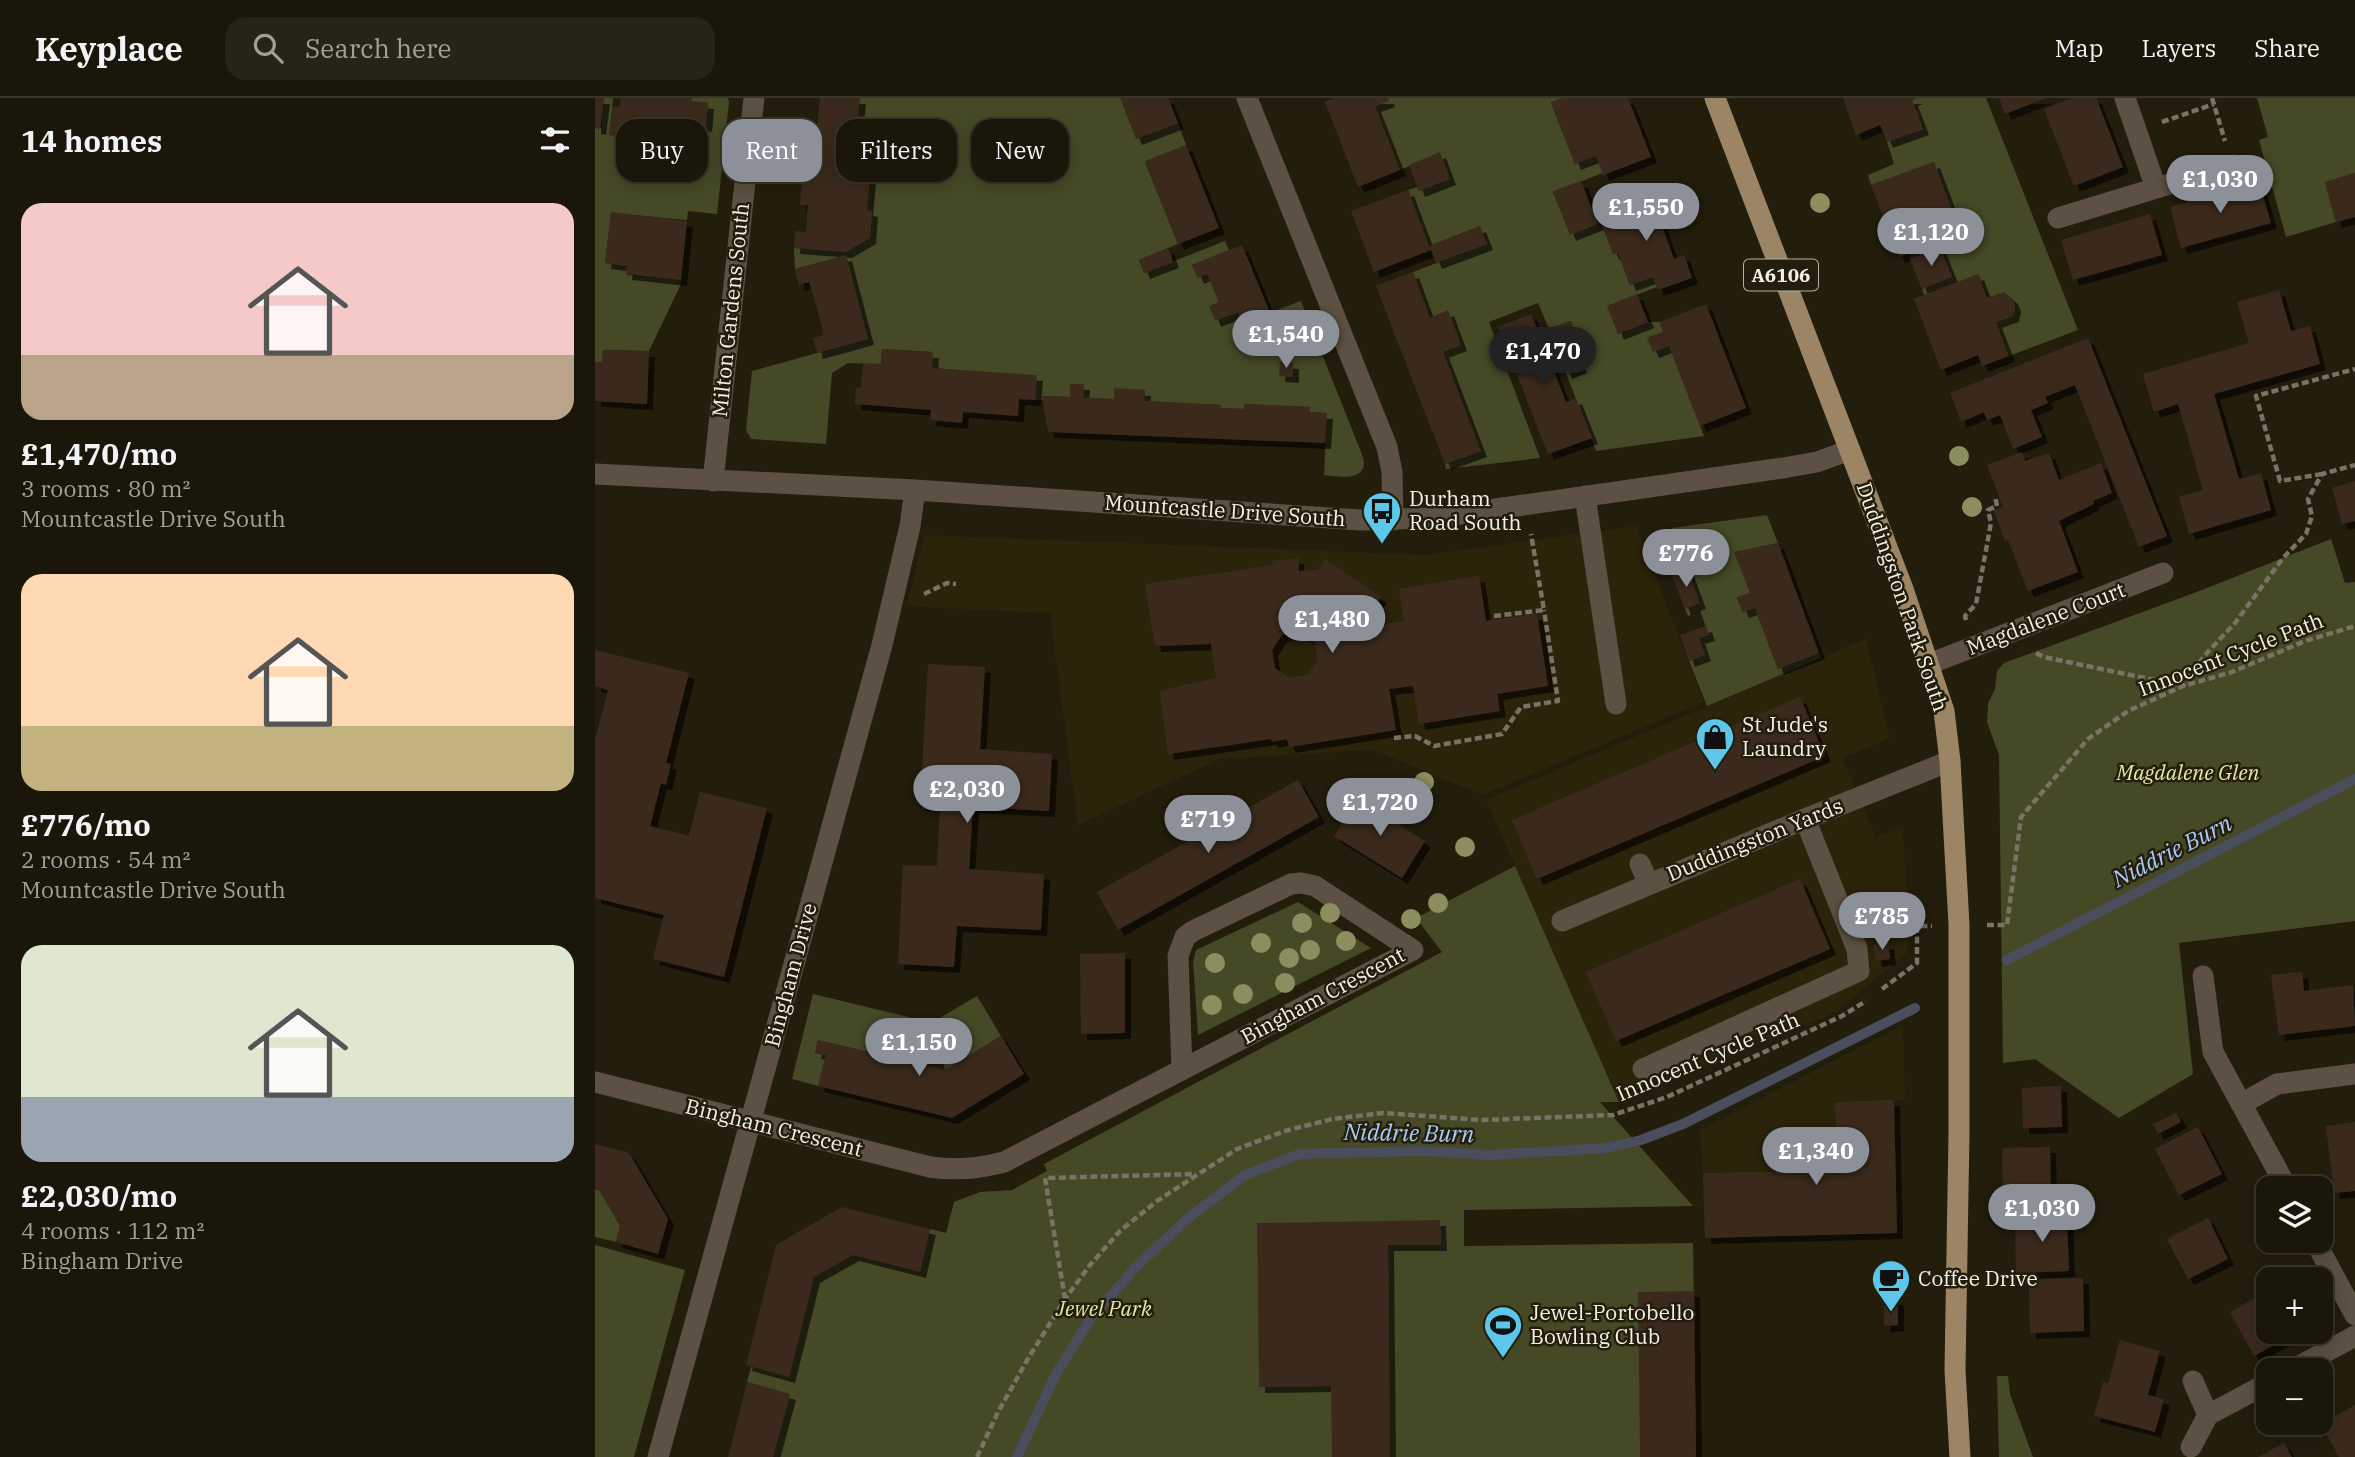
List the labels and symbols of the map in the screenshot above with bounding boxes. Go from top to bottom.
pin: £1,030 [2163,156,2277,215]
pin: £1,550 [1589,184,1703,243]
street label: Milton Gardens South [705,201,755,418]
pin: £1,120 [1874,208,1988,268]
road number: A6106 [1744,260,1818,290]
pin: £1,540 [1229,310,1343,370]
pin: £1,470 [1486,328,1600,387]
street label: Duddingston Park South [1850,478,1955,715]
place label: Durham Road South [1409,484,1522,536]
street label: Mountcastle Drive South [1104,488,1347,532]
bus stop icon: Durham Road South [1361,490,1403,545]
pin: £776 [1645,530,1727,589]
street label: Magdalene Court [1962,575,2129,661]
pin: £1,480 [1275,596,1389,655]
street label: Innocent Cycle Path [2134,606,2327,702]
place label: St Jude's Laundry [1742,710,1828,762]
shop icon: St Jude's Laundry [1694,716,1736,771]
park label: Magdalene Glen [2115,758,2260,786]
pin: £2,030 [910,766,1024,825]
pin: £1,720 [1323,778,1437,838]
street label: Duddingston Yards [1662,791,1847,887]
pin: £719 [1167,796,1249,855]
water label: Niddrie Burn [2106,807,2236,894]
pin: £785 [1841,892,1923,952]
street label: Bingham Drive [757,900,823,1050]
street label: Bingham Crescent [1236,940,1409,1050]
street label: Innocent Cycle Path [1612,1005,1803,1107]
pin: £1,150 [862,1018,976,1078]
street label: Bingham Crescent [683,1091,866,1163]
water label: Niddrie Burn [1343,1116,1474,1148]
pin: £1,340 [1759,1128,1873,1187]
pin: £1,030 [1985,1184,2099,1244]
cafe icon: Coffee Drive [1870,1258,1912,1313]
place label: Coffee Drive [1918,1264,2038,1292]
park label: Jewel Park [1055,1294,1153,1322]
place label: Jewel-Portobello Bowling Club [1530,1298,1694,1350]
sports icon: Jewel-Portobello Bowling Club [1482,1304,1524,1359]

